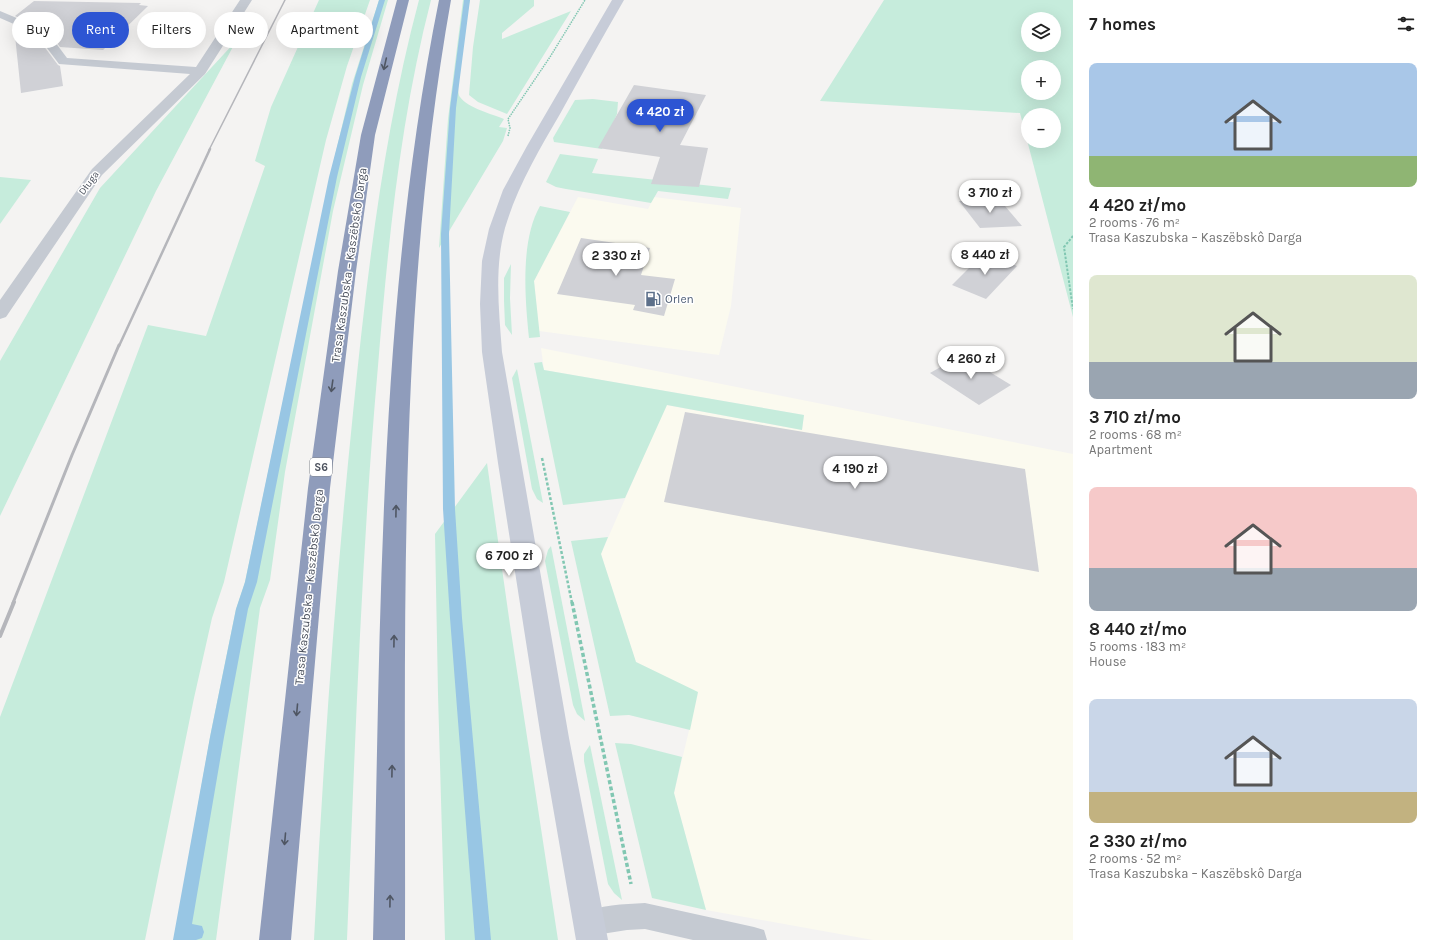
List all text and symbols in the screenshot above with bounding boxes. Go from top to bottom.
chip: Buy [12,12,64,48]
chip: Rent [72,12,129,48]
chip: Filters [137,12,206,48]
chip: New [214,12,268,48]
chip: Apartment [276,12,373,48]
map controls [1021,12,1061,148]
button: layers [1021,12,1061,52]
icon: filters [1395,13,1417,35]
text: 7 homes [1089,14,1156,34]
one-way arrow [380,58,388,71]
button: + [1021,60,1061,100]
icon: home [1217,89,1289,161]
pin: 4 420 zł [619,99,701,133]
text: 4 420 zł [636,104,684,119]
button: − [1021,108,1061,148]
street label: Trasa Kaszubska – Kaszëbskô Darga [328,167,370,363]
street label: Długa [76,169,102,197]
pin: 3 710 zł [949,180,1031,214]
text: 3 710 zł [968,185,1012,200]
text: 4 420 zł/mo [1089,195,1186,215]
text: 2 rooms · 76 m² [1089,215,1180,230]
text: Trasa Kaszubska – Kaszëbskô Darga [1089,230,1302,245]
pin: 8 440 zł [944,242,1026,276]
pin: 2 330 zł [575,243,657,277]
text: 8 440 zł [960,247,1010,262]
text: 2 330 zł [591,248,641,263]
fuel station icon: Orlen [644,290,662,308]
place label: Orlen [665,292,694,306]
icon: home [1217,301,1289,373]
pin: 4 260 zł [930,346,1012,380]
text: 4 260 zł [947,351,995,366]
one-way arrow [328,379,336,392]
text: 3 710 zł/mo [1089,407,1181,427]
text: 2 rooms · 68 m² [1089,427,1182,442]
text: Apartment [1089,442,1152,457]
pin: 4 190 zł [814,456,896,490]
road number: S6 [310,458,332,476]
text: 4 190 zł [832,461,878,476]
street label: Trasa Kaszubska – Kaszëbskô Darga [292,488,326,686]
one-way arrow [392,505,400,518]
icon: home [1217,513,1289,585]
pin: 6 700 zł [468,543,550,577]
text: 6 700 zł [485,548,533,563]
text: 8 440 zł/mo [1089,619,1187,639]
one-way arrow [390,635,398,648]
text: 5 rooms · 183 m² [1089,639,1186,654]
text: House [1089,654,1126,669]
one-way arrow [294,703,301,716]
icon: home [1217,725,1289,797]
one-way arrow [388,765,396,778]
text: 2 330 zł/mo [1089,831,1187,851]
one-way arrow [281,832,289,845]
text: 2 rooms · 52 m² [1089,851,1181,866]
text: Trasa Kaszubska – Kaszëbskô Darga [1089,866,1302,881]
one-way arrow [386,895,394,908]

